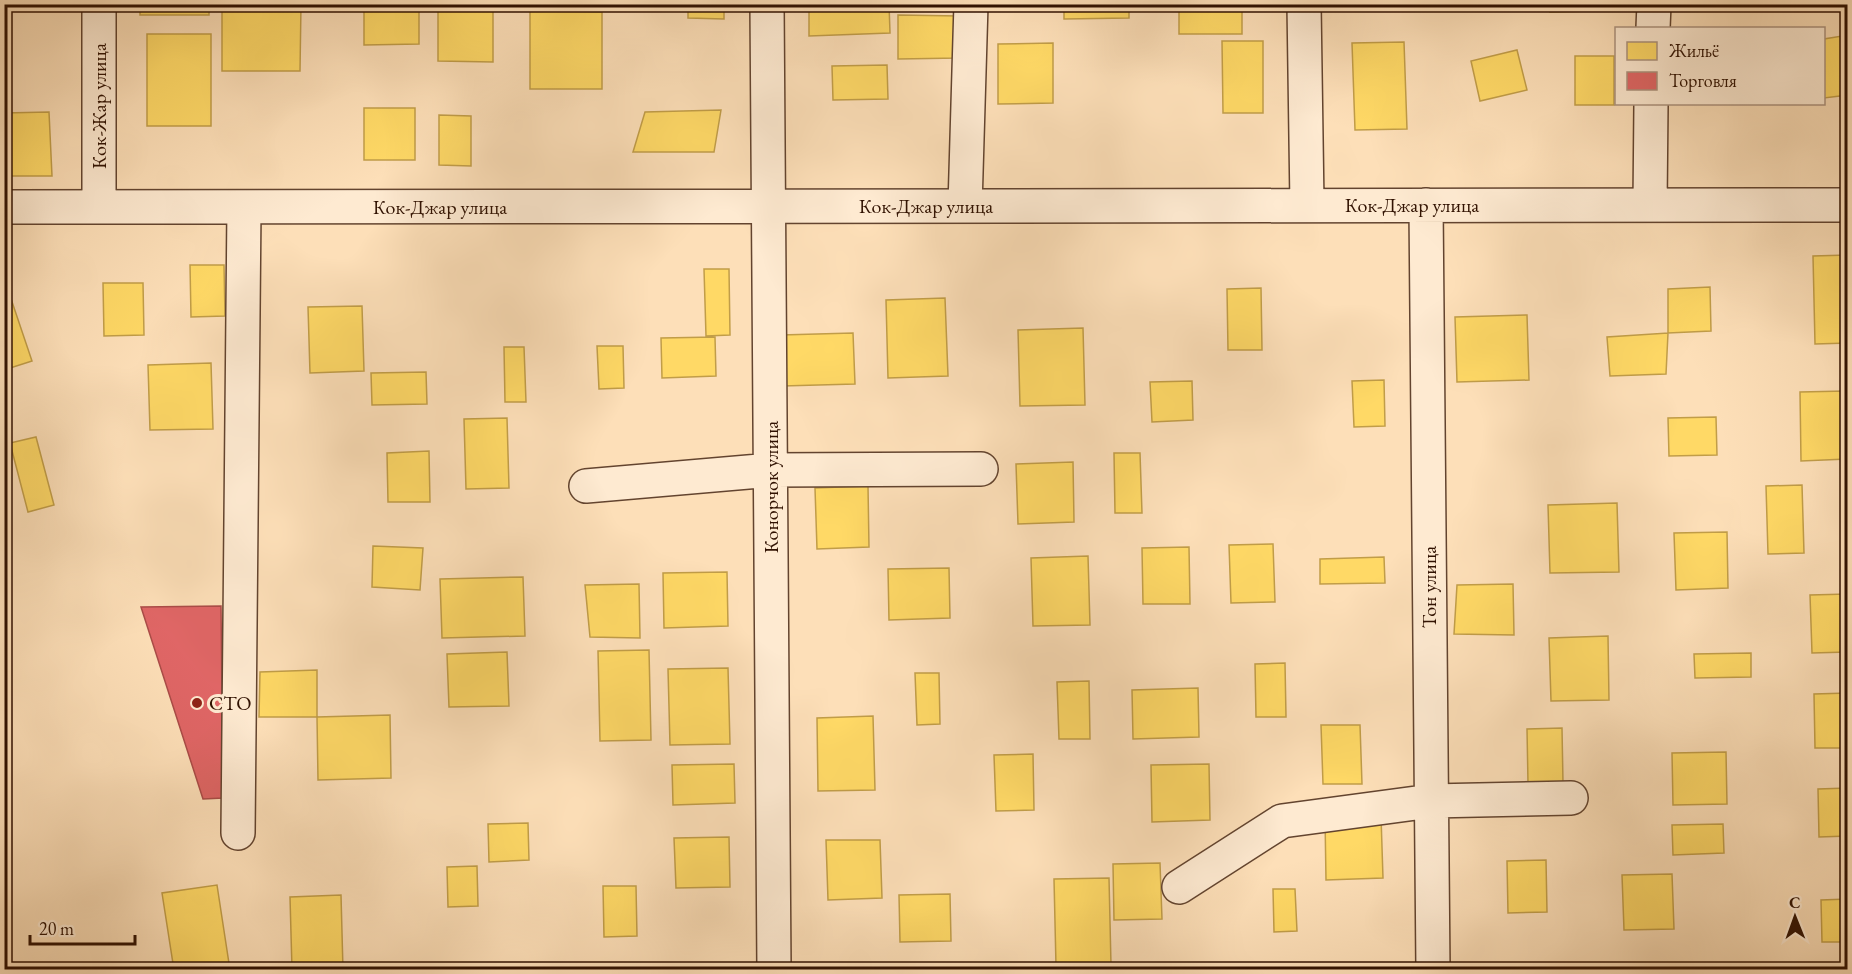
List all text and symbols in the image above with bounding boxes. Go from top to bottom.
legend [1615,27,1825,105]
text: Жильё [1668,39,1719,62]
street label: Кок-Жар улица [86,43,112,169]
text: Торговля [1669,69,1737,92]
street label: Кок-Джар улица [1345,192,1479,218]
street label: Кок-Джар улица [859,193,993,219]
street label: Кок-Джар улица [373,194,507,220]
street label: Конорчок улица [758,421,784,553]
street label: Тон улица [1416,546,1442,628]
place label: СТО [209,690,251,716]
marker: СТО [190,696,204,710]
north arrow [1765,887,1825,947]
text: С [1789,892,1801,913]
scale bar [30,908,135,946]
text: 20 m [39,917,74,940]

